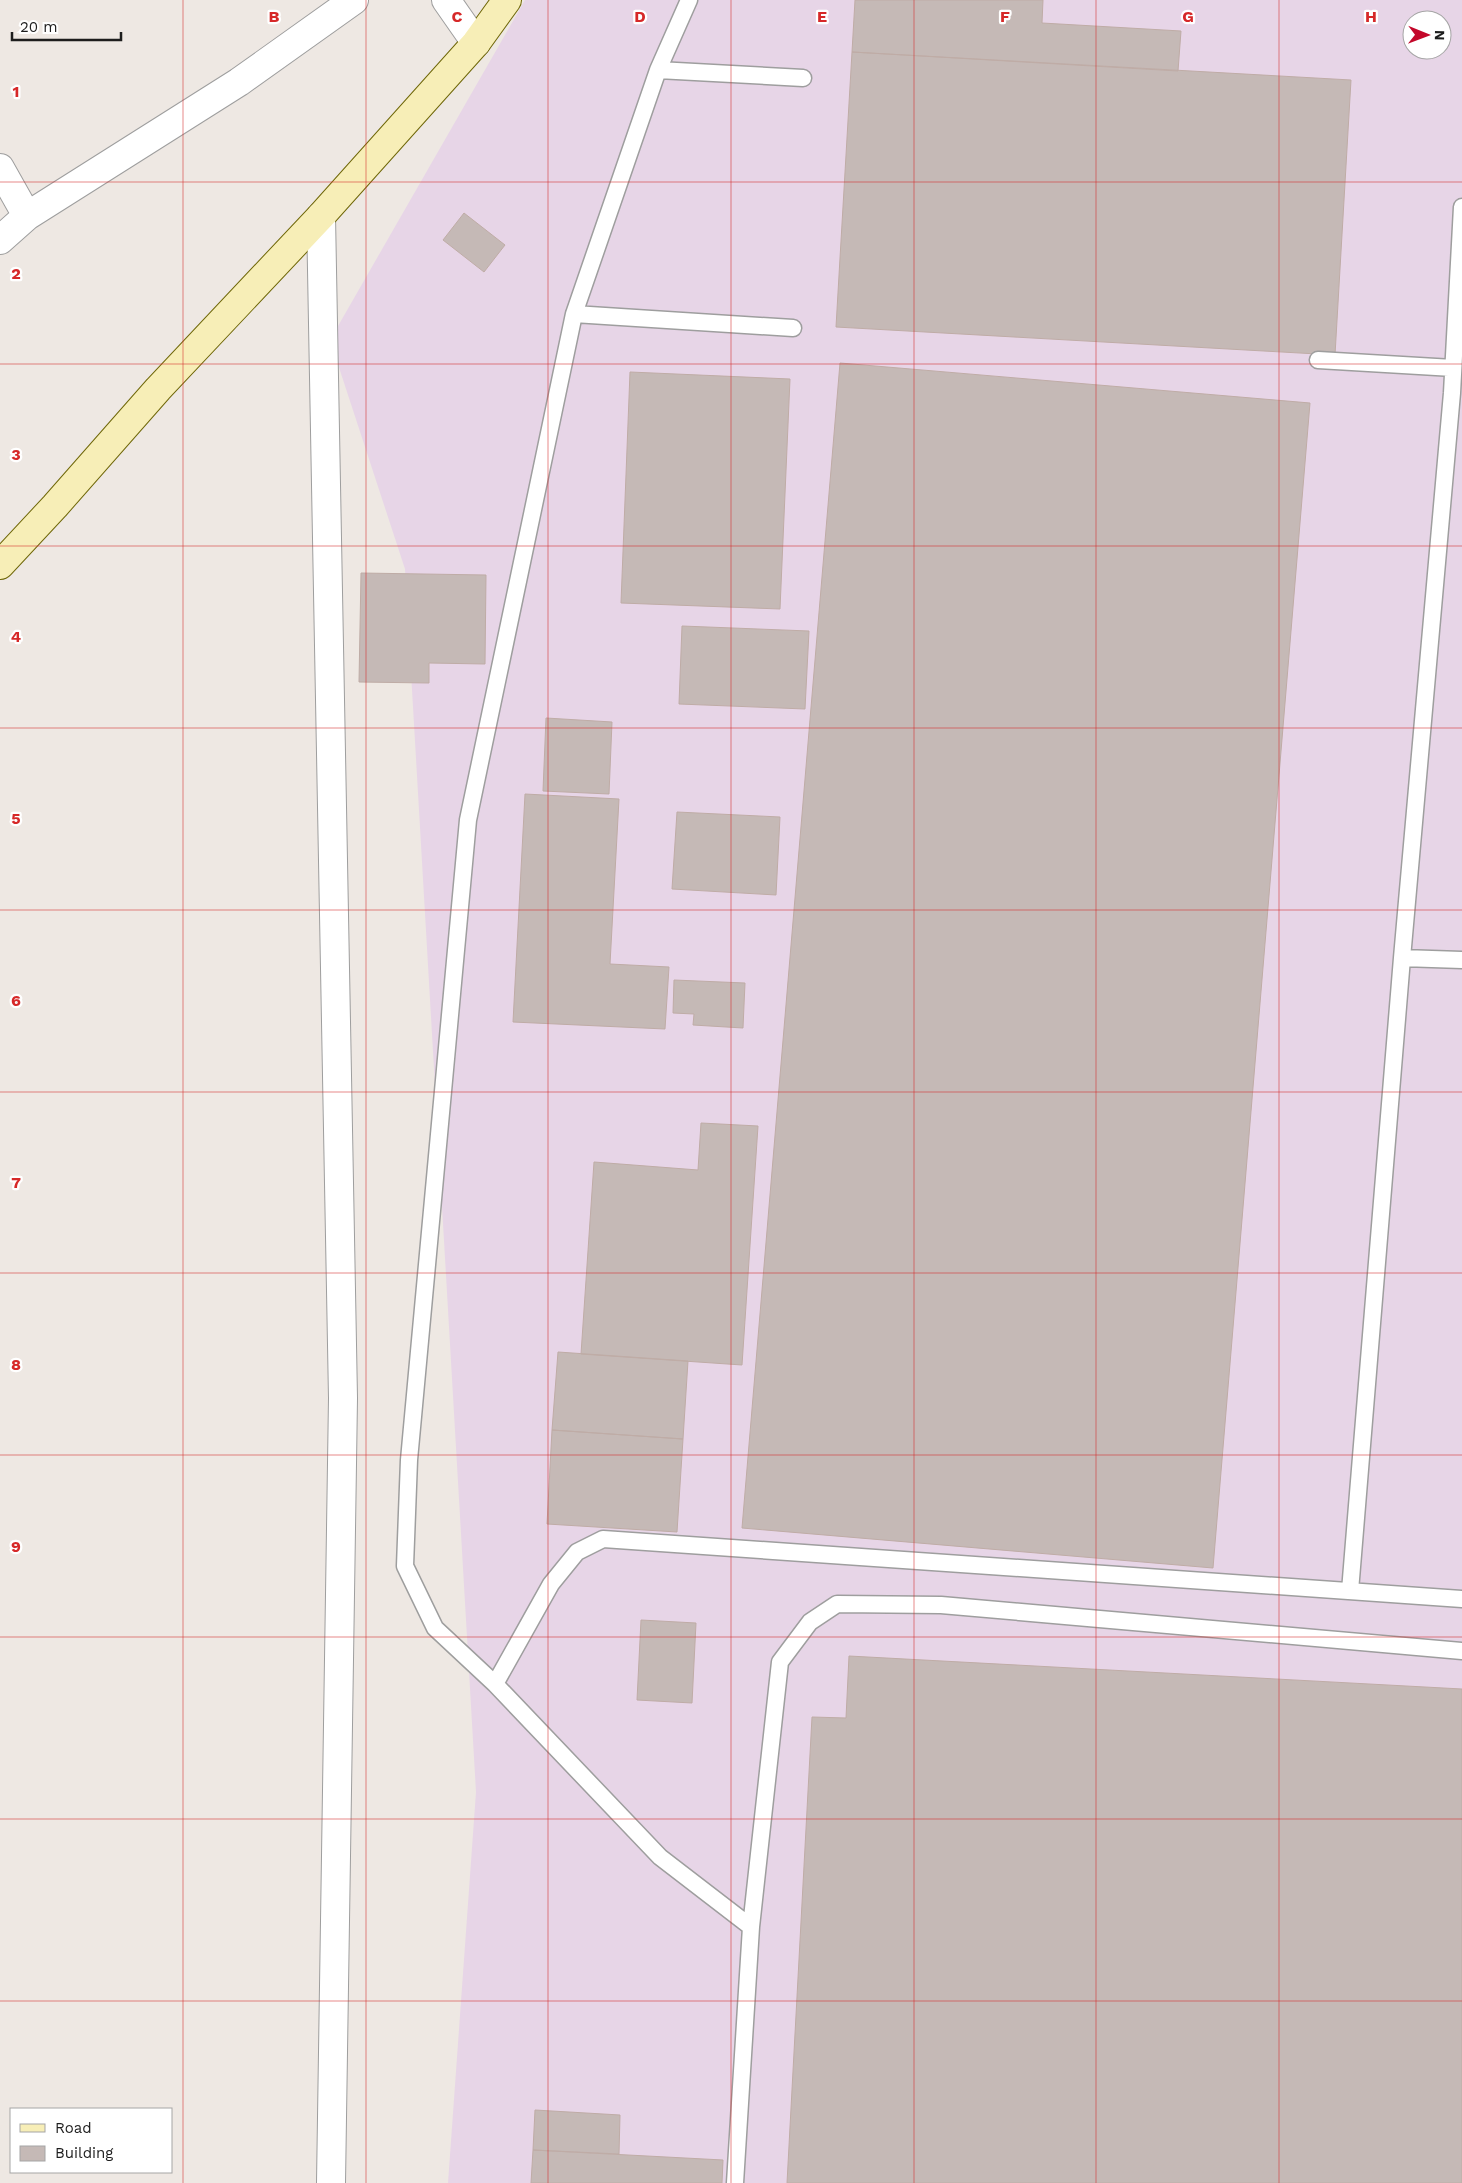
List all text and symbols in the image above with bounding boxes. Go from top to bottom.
text: B [269,7,280,26]
text: C [452,7,463,26]
text: D [634,7,646,26]
text: E [817,7,827,26]
text: F [1000,7,1010,26]
text: G [1182,7,1194,26]
text: H [1365,7,1377,26]
scale bar [12,10,121,42]
north arrow [1402,10,1452,60]
text: 20 m [20,18,58,36]
text: N [1432,30,1448,41]
text: 1 [13,82,19,101]
text: 2 [11,264,21,283]
text: 3 [11,445,21,464]
text: 4 [11,627,21,646]
text: 5 [11,809,21,828]
text: 6 [11,991,21,1010]
text: 7 [11,1173,21,1192]
text: 8 [11,1355,21,1374]
text: 9 [11,1537,21,1556]
legend [10,2108,172,2173]
text: Road [55,2119,92,2137]
text: Building [55,2144,113,2162]

